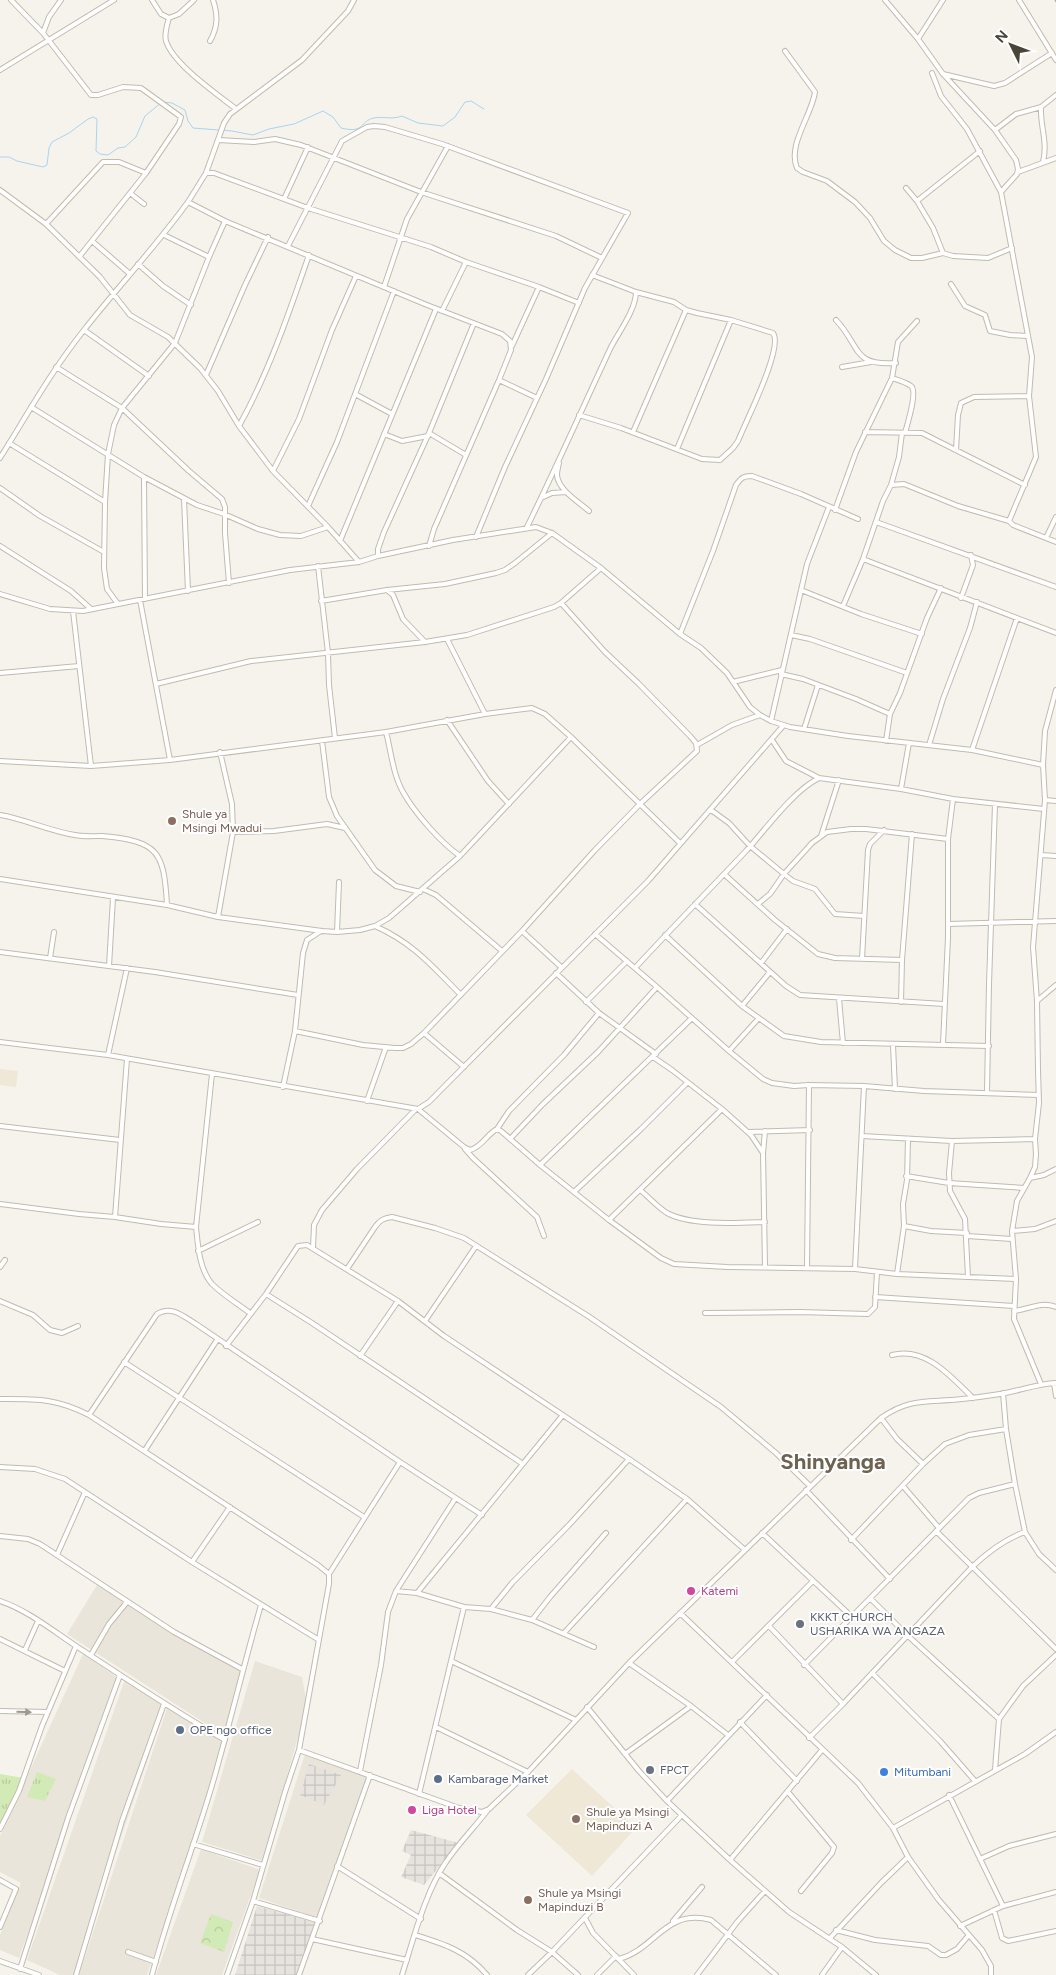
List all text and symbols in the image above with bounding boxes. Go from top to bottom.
north arrow [986,20,1036,70]
text: N [992,27,1012,46]
place label: Shule ya Msingi Mwadui [182,807,262,835]
marker: Shule ya Msingi Mwadui [166,815,178,827]
district label: Shinyanga [780,1448,886,1475]
place label: Katemi [701,1584,738,1598]
marker: Katemi [685,1585,697,1597]
place label: KKKT CHURCH USHARIKA WA ANGAZA [810,1610,945,1638]
marker: KKKT CHURCH USHARIKA WA ANGAZA [794,1618,806,1630]
one-way arrow [16,1708,32,1716]
place label: OPE ngo office [190,1723,272,1737]
marker: OPE ngo office [174,1724,186,1736]
place label: FPCT [660,1763,689,1777]
marker: FPCT [644,1764,656,1776]
place label: Mitumbani [894,1765,951,1779]
marker: Mitumbani [878,1766,890,1778]
place label: Kambarage Market [448,1772,549,1786]
marker: Kambarage Market [432,1773,444,1785]
place label: Liga Hotel [422,1803,477,1817]
marker: Liga Hotel [406,1804,418,1816]
place label: Shule ya Msingi Mapinduzi A [586,1805,669,1833]
marker: Shule ya Msingi Mapinduzi A [570,1813,582,1825]
place label: Shule ya Msingi Mapinduzi B [538,1886,621,1914]
marker: Shule ya Msingi Mapinduzi B [522,1894,534,1906]

